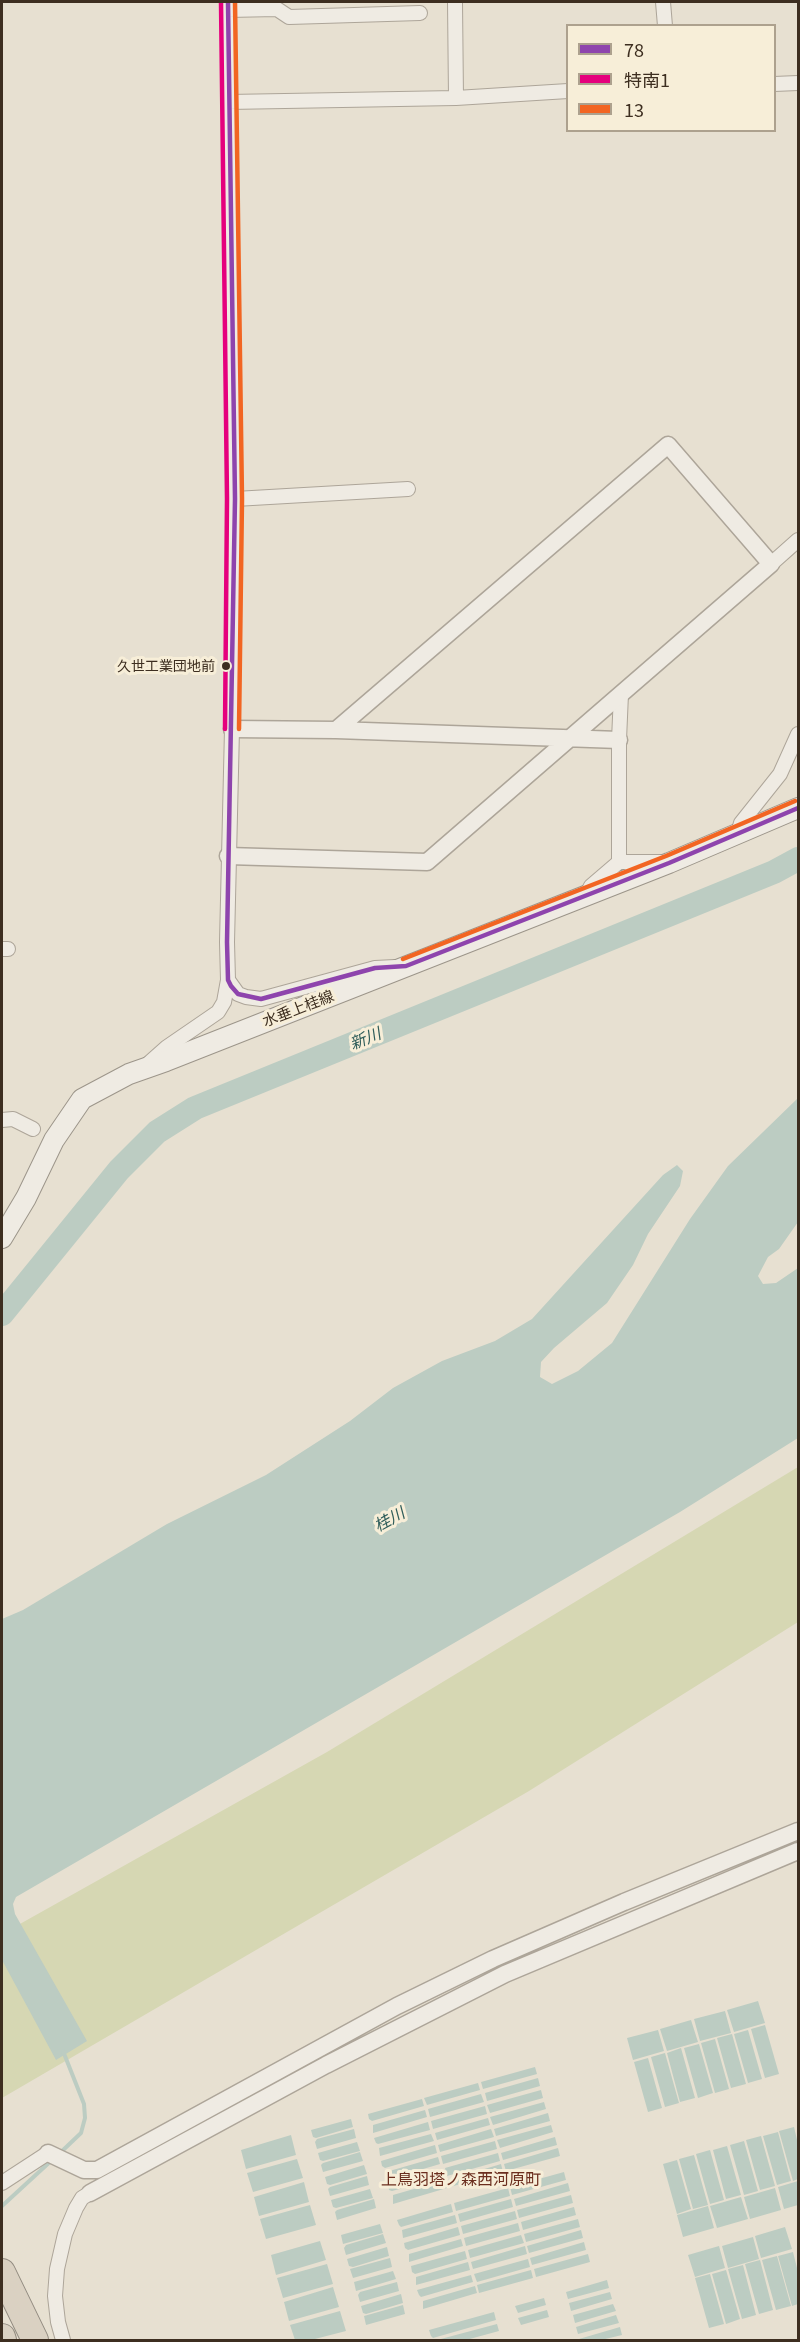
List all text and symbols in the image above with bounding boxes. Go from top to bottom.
legend [566,24,776,132]
text: 78 [624,36,644,62]
text: 特南1 [624,66,670,92]
text: 13 [624,96,644,122]
place label: 久世工業団地前 [117,658,215,674]
marker: 久世工業団地前 [220,660,232,672]
street label: 水垂上桂線 [260,986,336,1030]
water label: 新川 [347,1023,383,1053]
water label: 桂川 [370,1503,408,1535]
district label: 上鳥羽塔ノ森西河原町 [381,2169,541,2189]

